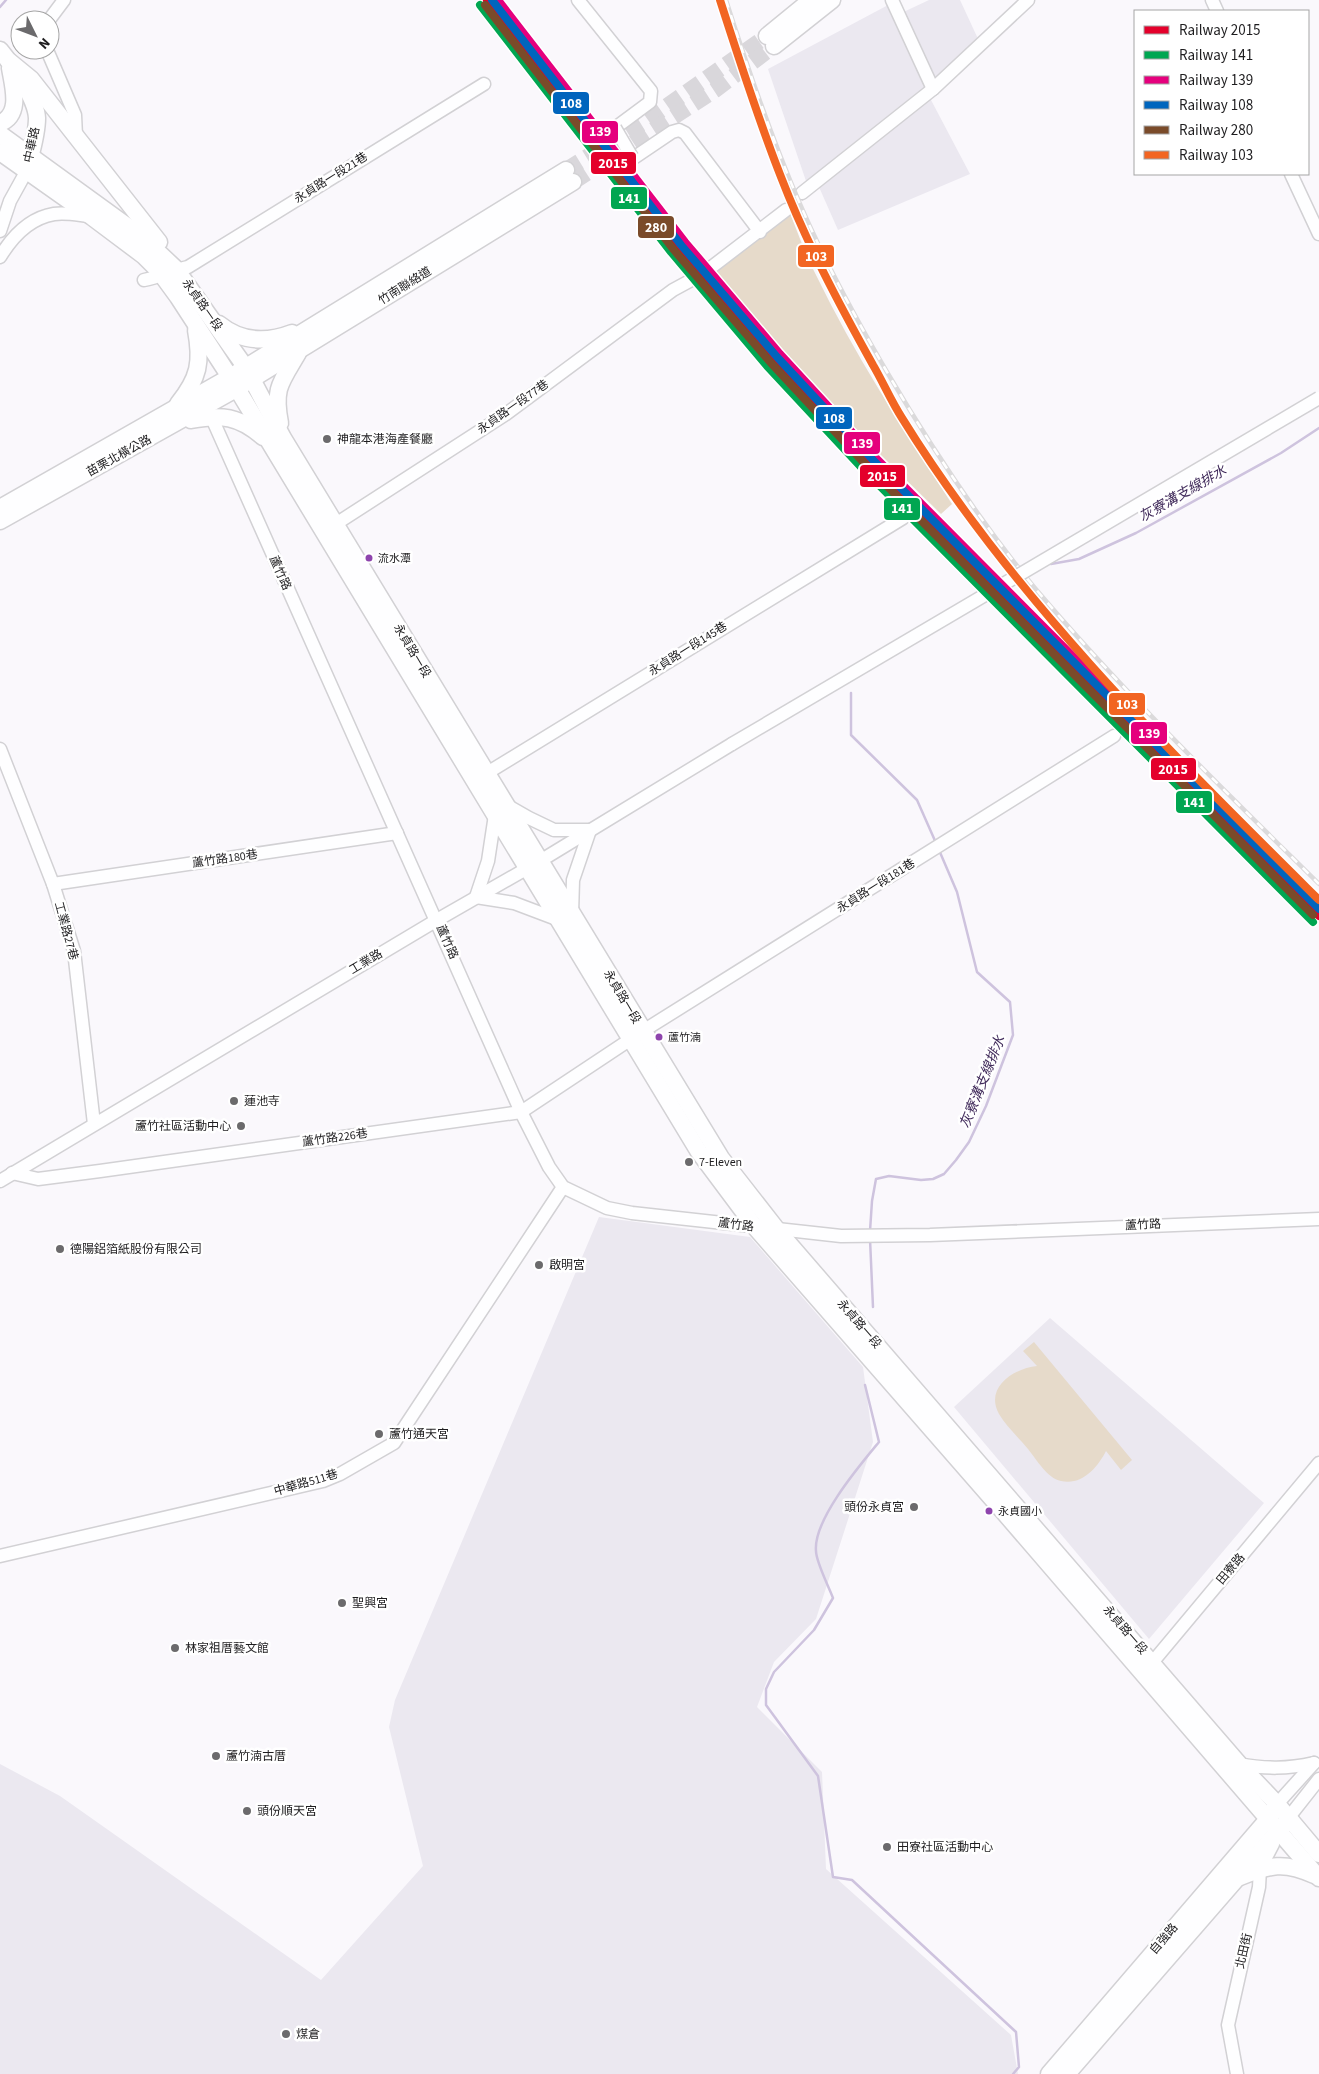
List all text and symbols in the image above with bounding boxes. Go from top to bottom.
north arrow [10,10,60,60]
legend [1134,10,1309,175]
text: Railway 2015 [1179,20,1261,41]
text: N [33,33,54,53]
text: Railway 141 [1179,45,1253,66]
text: Railway 139 [1179,70,1253,91]
line badge: 108 [552,91,590,115]
text: 108 [560,94,582,114]
text: Railway 108 [1179,95,1253,116]
line badge: 139 [581,120,619,144]
text: Railway 280 [1179,120,1253,141]
text: 139 [589,122,611,142]
street label: 中華路 [20,126,44,164]
text: Railway 103 [1179,145,1253,166]
street label: 永貞路一段21巷 [291,149,371,207]
line badge: 2015 [590,151,637,175]
text: 2015 [598,154,628,174]
line badge: 141 [610,186,648,210]
text: 141 [618,189,640,209]
line badge: 280 [637,215,675,239]
text: 280 [645,218,667,238]
line badge: 103 [797,244,835,268]
text: 103 [805,247,827,267]
street label: 竹南聯絡道 [375,263,435,309]
street label: 永貞路一段 [178,276,226,334]
street label: 永貞路一段77巷 [474,376,552,438]
line badge: 108 [815,406,853,430]
text: 108 [823,409,845,429]
street label: 苗栗北橫公路 [83,431,155,481]
place label: 神龍本港海產餐廳 [337,431,433,448]
line badge: 139 [843,431,881,455]
marker: 神龍本港海產餐廳 [321,433,333,445]
text: 139 [851,434,873,454]
water label: 灰寮溝支線排水 [1136,460,1231,527]
line badge: 2015 [859,464,906,488]
text: 2015 [867,467,897,487]
line badge: 141 [883,497,921,521]
text: 141 [891,499,913,519]
place label: 流水潭 [378,551,411,566]
street label: 蘆竹路 [265,553,295,593]
marker: 流水潭 [364,553,374,563]
street label: 永貞路一段145巷 [645,618,731,680]
street label: 永貞路一段 [389,621,435,681]
line badge: 103 [1108,692,1146,716]
text: 103 [1116,695,1138,715]
line badge: 139 [1130,721,1168,745]
text: 139 [1138,724,1160,744]
line badge: 2015 [1150,757,1197,781]
text: 2015 [1158,760,1188,780]
line badge: 141 [1175,790,1213,814]
text: 141 [1183,793,1205,813]
street label: 蘆竹路180巷 [191,846,259,872]
street label: 永貞路一段181巷 [833,855,919,917]
street label: 工業路27巷 [50,900,82,962]
street label: 蘆竹路 [432,922,462,962]
street label: 工業路 [346,945,386,979]
street label: 永貞路一段 [599,967,645,1027]
place label: 蘆竹湳 [668,1030,701,1045]
marker: 蘆竹湳 [654,1032,664,1042]
water label: 灰寮溝支線排水 [955,1032,1011,1131]
place label: 蓮池寺 [244,1093,280,1110]
marker: 蓮池寺 [228,1095,240,1107]
place label: 蘆竹社區活動中心 [135,1118,231,1135]
marker: 蘆竹社區活動中心 [235,1120,247,1132]
street label: 蘆竹路226巷 [301,1125,369,1151]
place label: 7-Eleven [699,1154,742,1171]
marker: 7-Eleven [683,1156,695,1168]
street label: 蘆竹路 [717,1214,755,1236]
street label: 蘆竹路 [1125,1216,1161,1234]
place label: 德陽鋁箔紙股份有限公司 [70,1241,202,1258]
marker: 德陽鋁箔紙股份有限公司 [54,1243,66,1255]
place label: 啟明宮 [549,1257,585,1274]
marker: 啟明宮 [533,1259,545,1271]
street label: 永貞路一段 [833,1296,885,1352]
place label: 蘆竹通天宮 [389,1426,449,1443]
marker: 蘆竹通天宮 [373,1428,385,1440]
street label: 中華路511巷 [272,1466,340,1500]
place label: 頭份永貞宮 [844,1499,904,1516]
marker: 頭份永貞宮 [908,1501,920,1513]
place label: 永貞國小 [998,1504,1042,1519]
marker: 永貞國小 [984,1506,994,1516]
street label: 田寮路 [1213,1550,1249,1588]
place label: 聖興宮 [352,1595,388,1612]
marker: 聖興宮 [336,1597,348,1609]
street label: 永貞路一段 [1099,1602,1151,1658]
place label: 林家祖厝藝文館 [185,1640,269,1657]
marker: 林家祖厝藝文館 [169,1642,181,1654]
place label: 蘆竹湳古厝 [226,1748,286,1765]
marker: 蘆竹湳古厝 [210,1750,222,1762]
place label: 頭份順天宮 [257,1803,317,1820]
marker: 頭份順天宮 [241,1805,253,1817]
place label: 田寮社區活動中心 [897,1839,993,1856]
marker: 田寮社區活動中心 [881,1841,893,1853]
street label: 自強路 [1146,1920,1182,1958]
street label: 北田街 [1232,1932,1256,1970]
place label: 煤倉 [296,2026,320,2043]
marker: 煤倉 [280,2028,292,2040]

